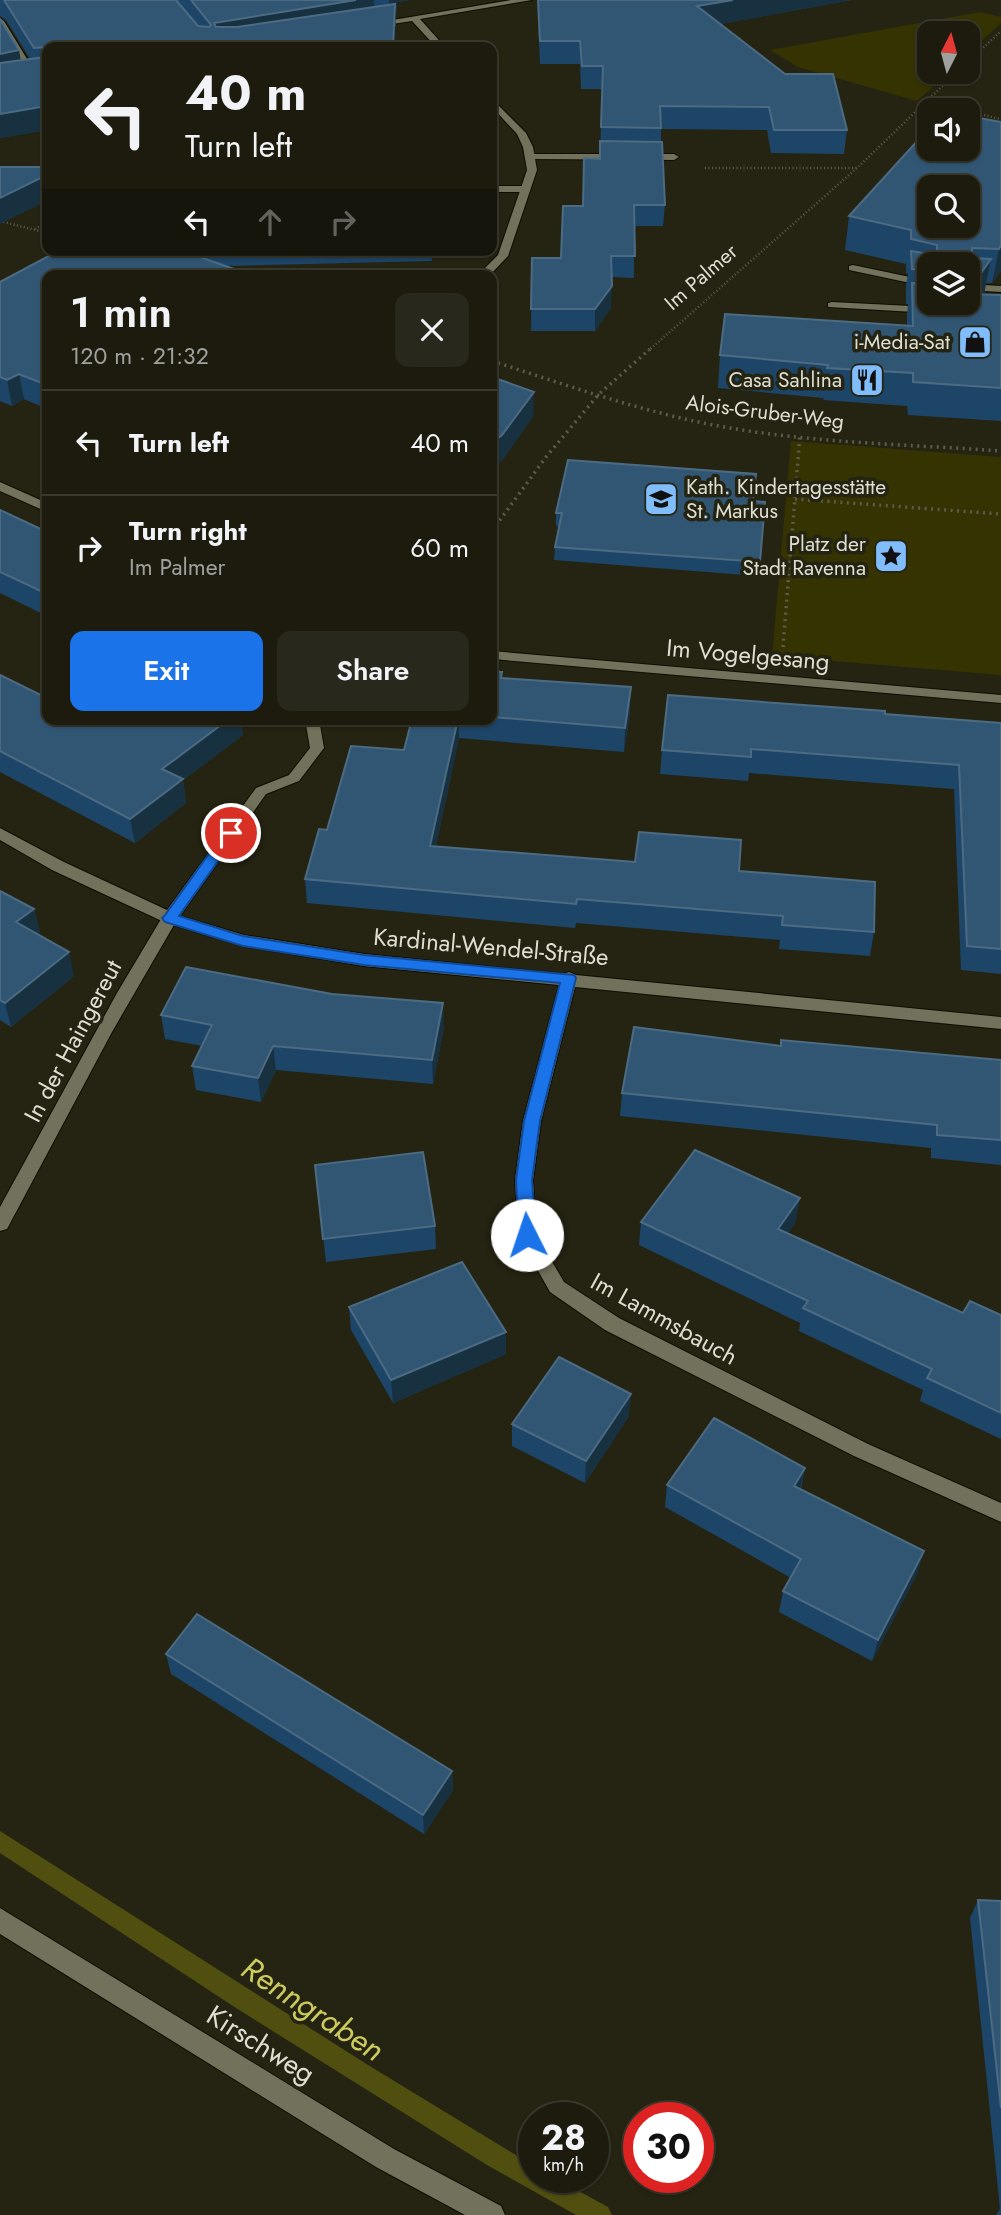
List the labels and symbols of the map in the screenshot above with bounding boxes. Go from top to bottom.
north arrow [917,21,980,84]
street label: Im Palmer [658,236,745,317]
shop icon: i-Media-Sat [956,323,994,361]
place label: i-Media-Sat [854,327,950,357]
restaurant icon: Casa Sahlina [848,361,886,399]
place label: Casa Sahlina [729,365,842,395]
street label: Alois-Gruber-Weg [684,387,846,437]
place label: Kath. Kindertagesstätte St. Markus [686,472,886,526]
school or university icon: Kath. Kindertagesstätte St. Markus [642,480,680,518]
place label: Platz der Stadt Ravenna [742,529,867,583]
place icon: Platz der Stadt Ravenna [872,537,910,575]
street label: Im Vogelgesang [665,630,831,679]
pin [201,803,261,863]
street label: Kardinal-Wendel-Straße [372,919,610,974]
street label: In der Haingereut [15,953,130,1128]
position arrow [490,1198,564,1272]
street label: Im Lammsbauch [584,1264,744,1373]
water label: Renngraben [233,1946,393,2072]
street label: Kirschweg [199,1995,323,2094]
speed limit sign: 30 [623,2102,714,2193]

